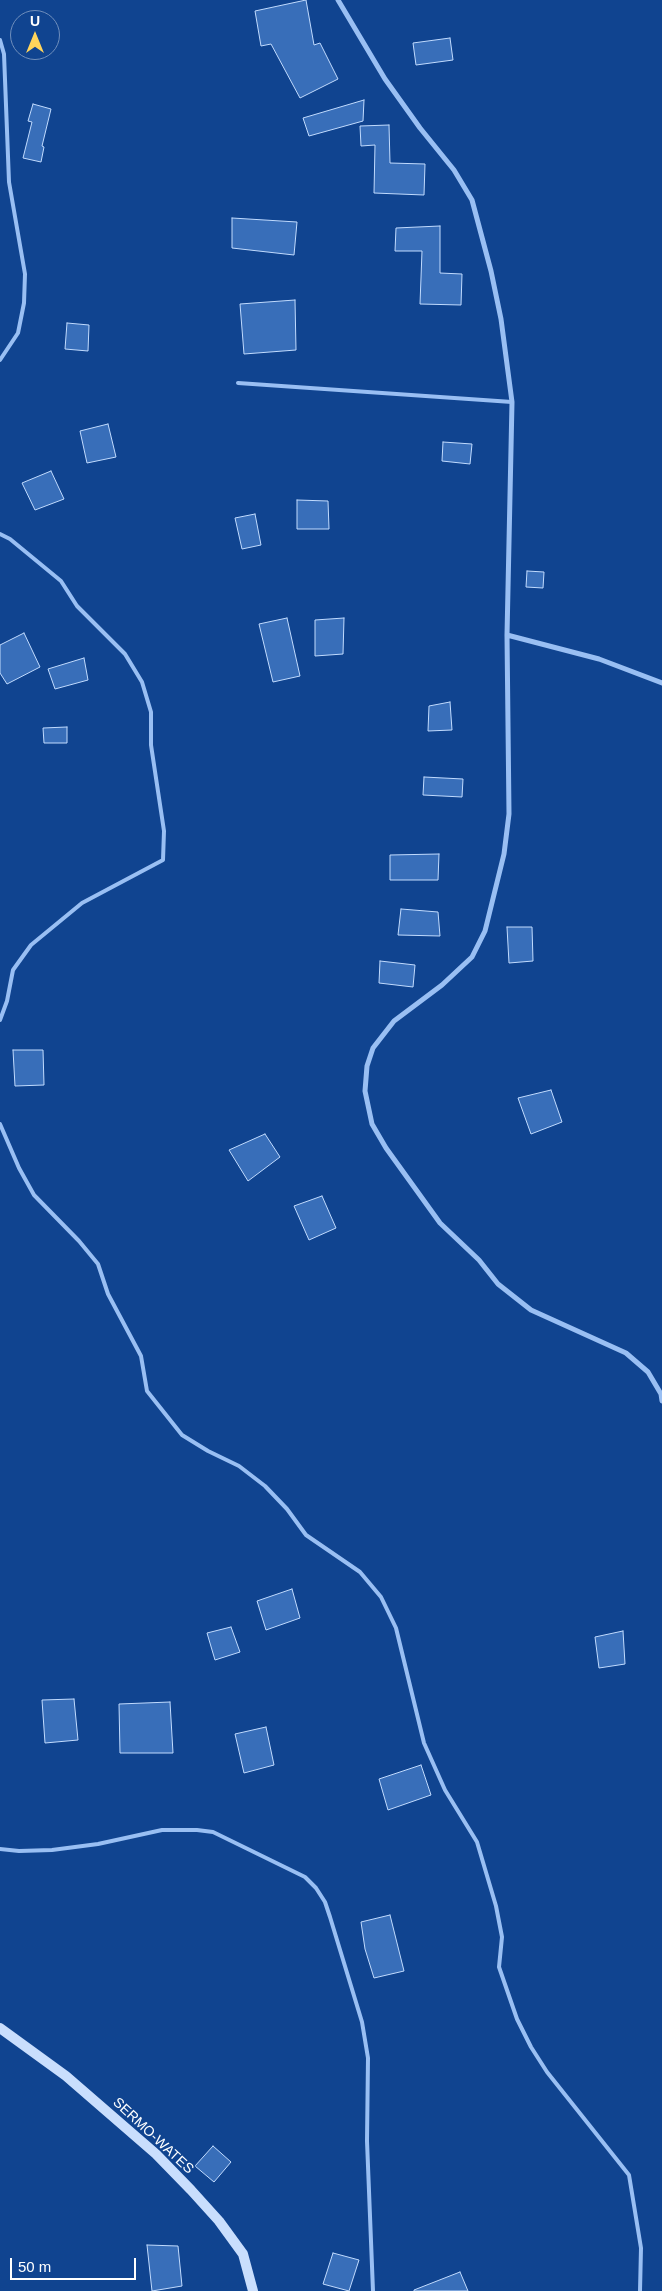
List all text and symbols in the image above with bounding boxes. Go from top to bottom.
north arrow [10,10,60,60]
text: U [30,13,40,29]
street label: SERMO-WATES [109,2094,197,2178]
scale bar [12,2248,139,2280]
text: 50 m [18,2258,51,2275]

